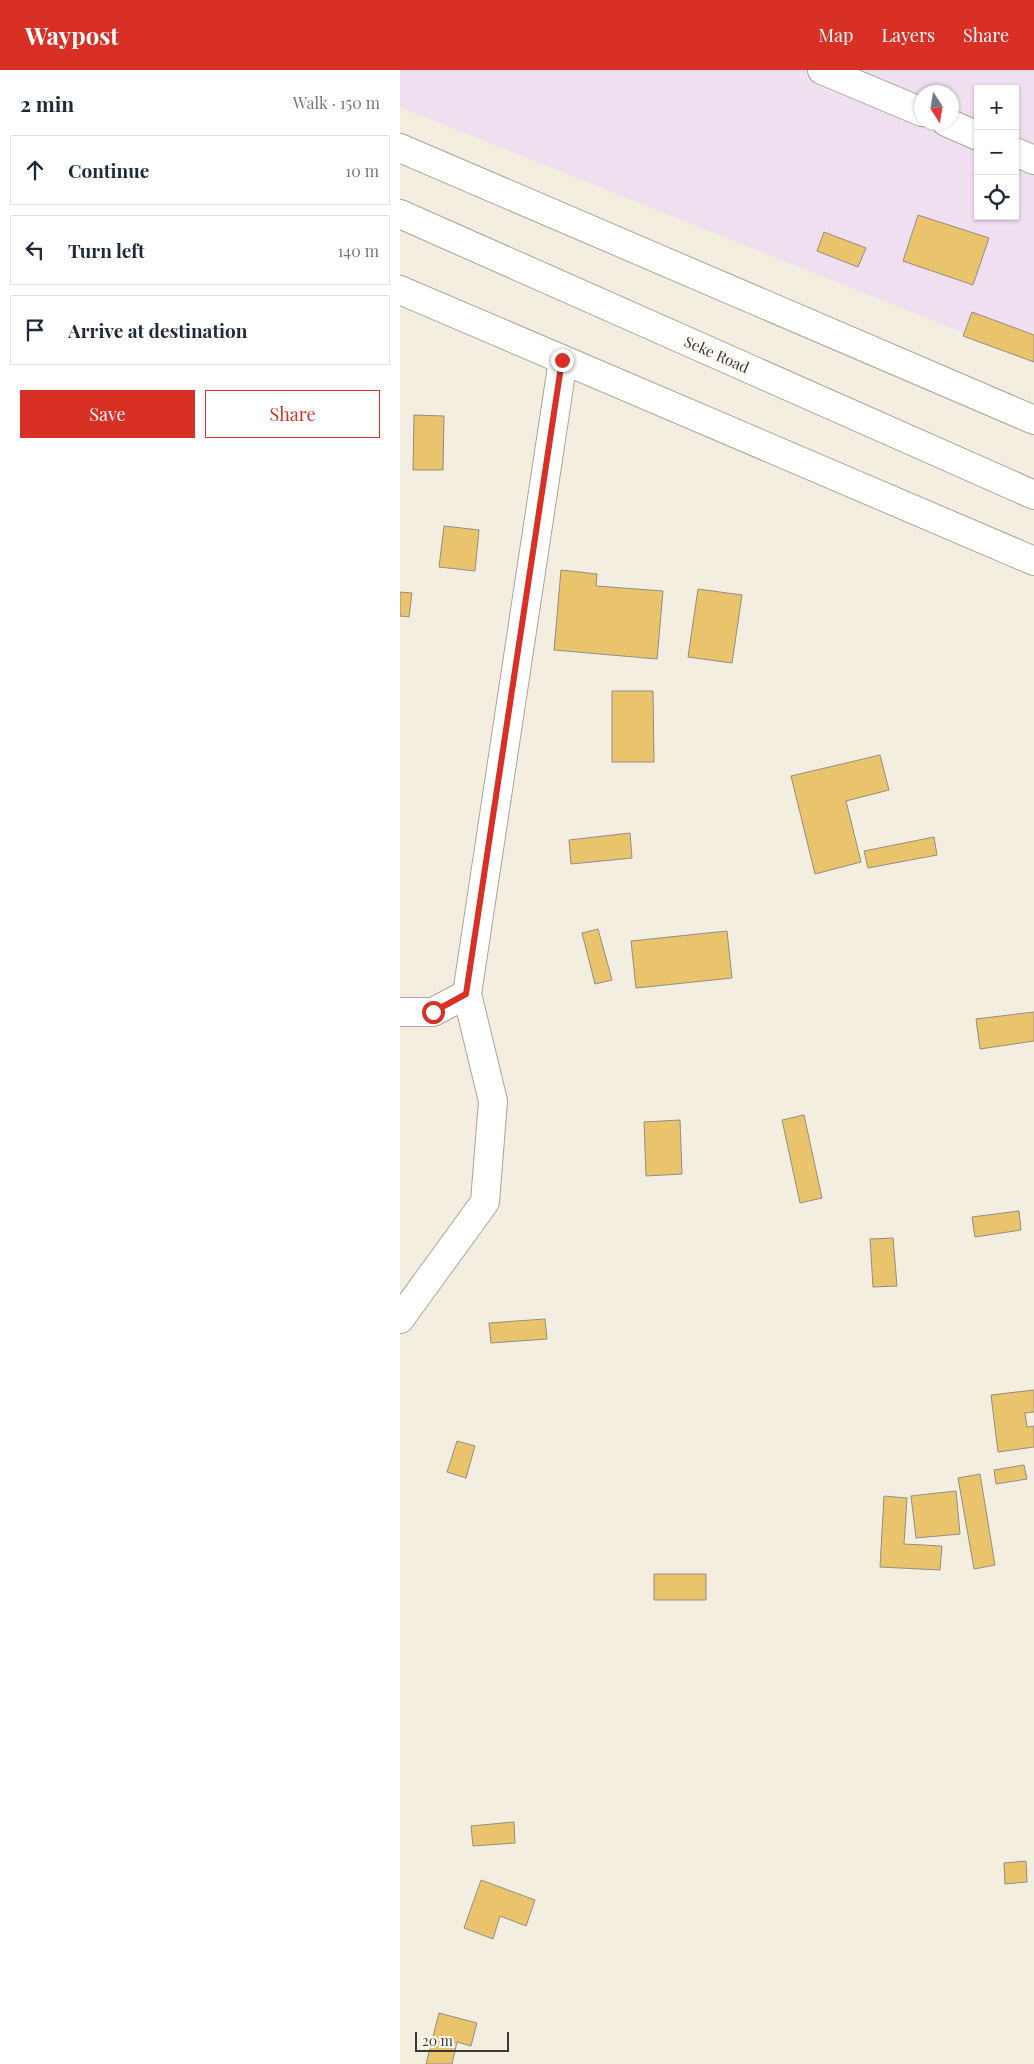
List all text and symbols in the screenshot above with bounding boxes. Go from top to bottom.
text: Waypost [25,19,119,51]
text: Map [818,23,853,47]
text: Layers [881,23,935,47]
text: Share [963,23,1009,47]
north arrow [914,85,959,130]
map controls [974,85,1019,220]
button: + [974,85,1019,130]
text: 2 min [20,89,74,117]
text: Walk · 150 m [293,92,380,113]
button: − [974,130,1019,175]
icon: ahead [21,156,49,184]
text: Continue [68,157,149,183]
text: 10 m [345,160,379,181]
button: locate [974,175,1019,220]
icon: left [21,236,49,264]
text: Turn left [68,237,145,263]
text: 140 m [337,240,379,261]
icon: arrive [21,316,49,344]
text: Arrive at destination [68,317,248,343]
street label: Seke Road [681,331,753,377]
route end [551,349,574,372]
button: Save [20,390,195,438]
button: Share [205,390,380,438]
route start [422,1001,445,1024]
scale bar [415,2029,509,2052]
text: 20 m [422,2031,453,2050]

